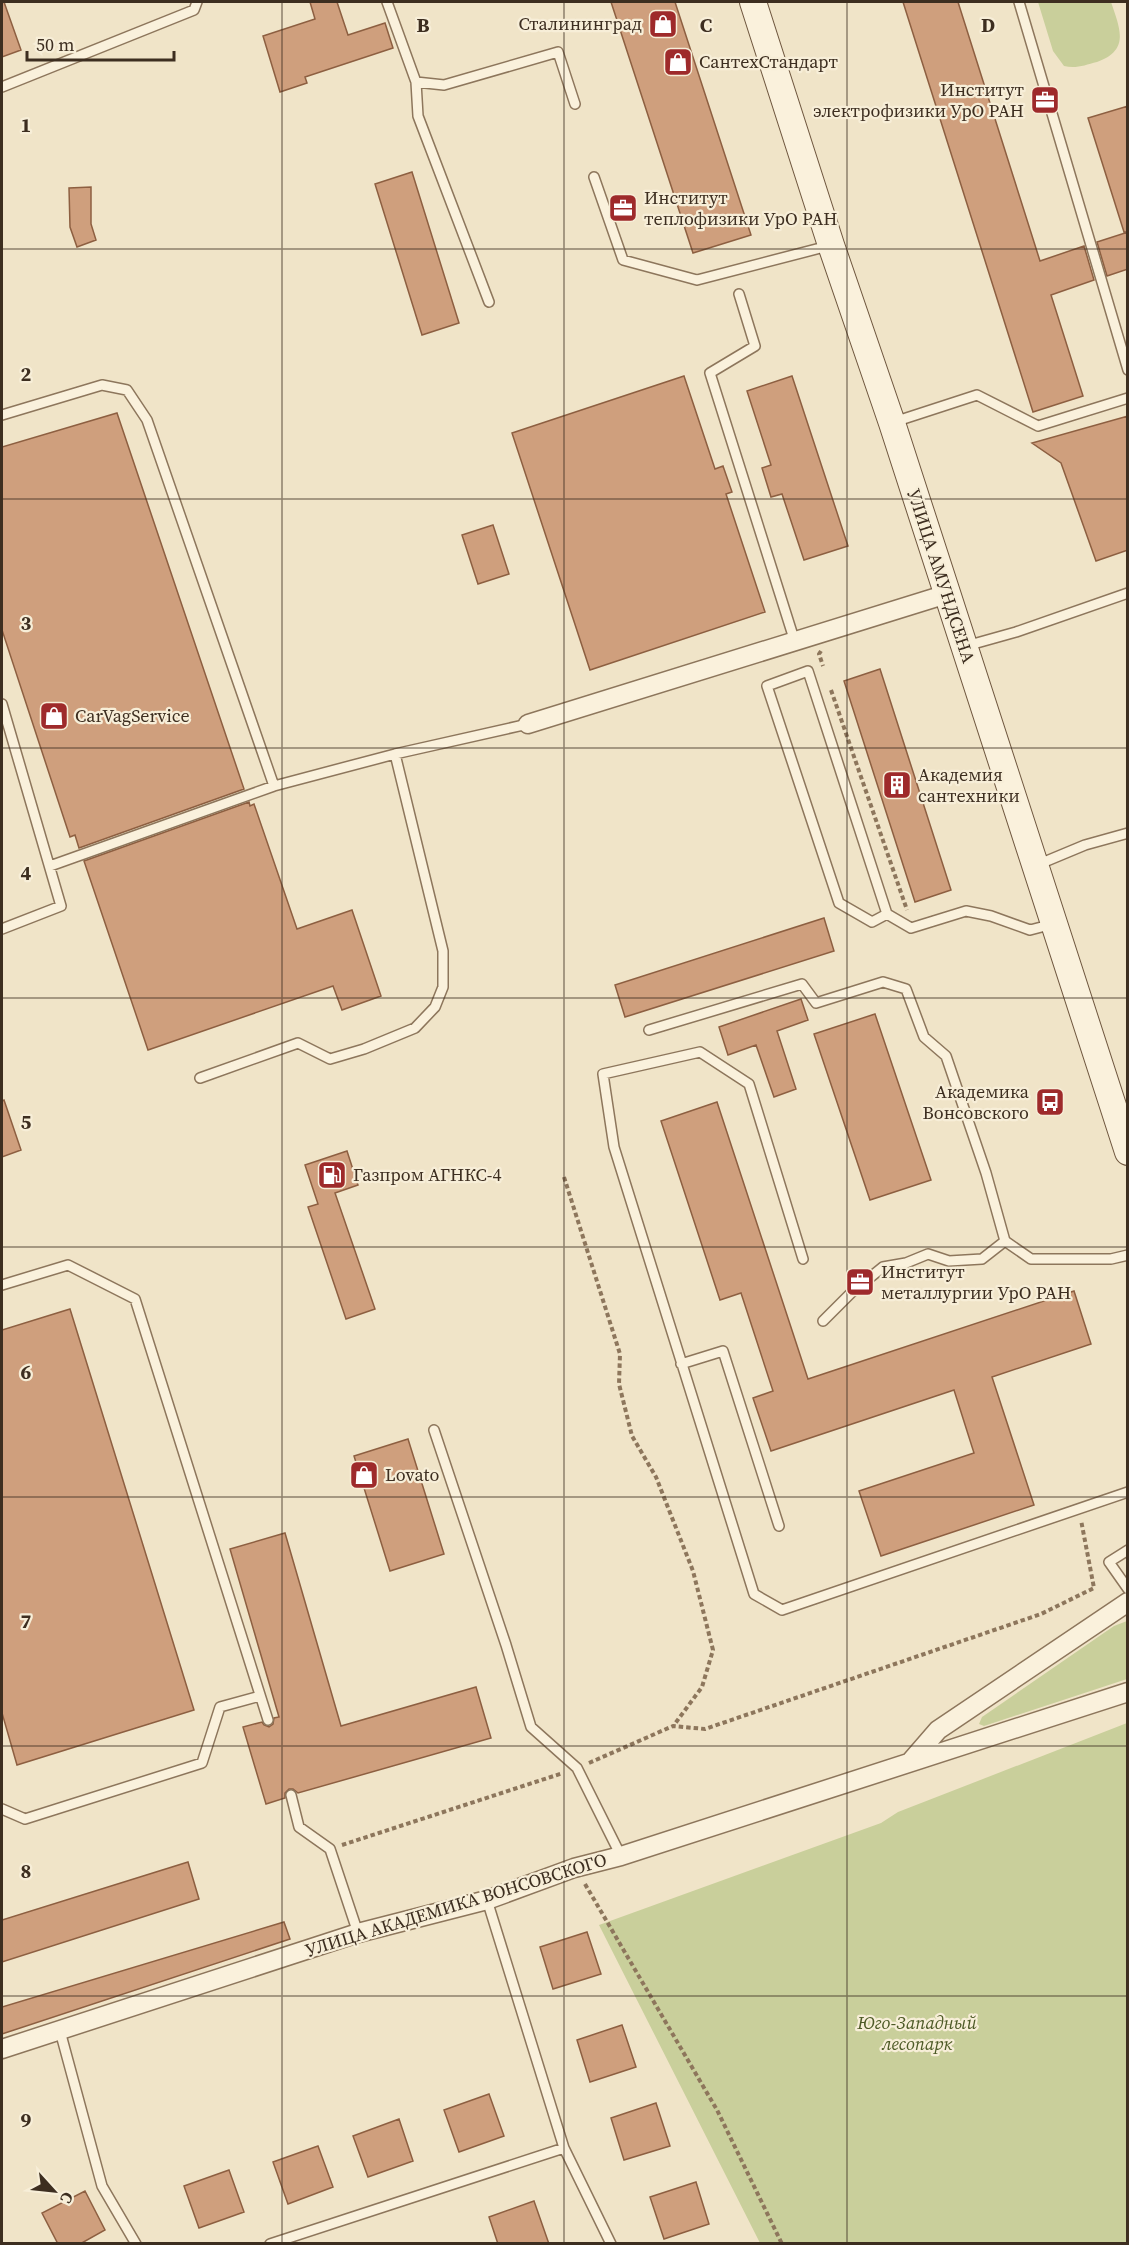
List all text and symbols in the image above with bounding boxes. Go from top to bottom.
shop icon: Сталининград [647,8,679,40]
text: B [416,11,430,39]
place label: Сталининград [518,11,642,36]
text: C [700,11,712,39]
text: D [981,11,995,39]
scale bar [27,24,174,62]
text: 50 m [36,32,74,57]
shop icon: СантехСтандарт [662,46,694,78]
place label: СантехСтандарт [699,49,839,74]
place label: Институт электрофизики УрО РАН [813,77,1024,123]
office icon: Институт электрофизики УрО РАН [1029,84,1061,116]
text: 1 [21,111,31,139]
place label: Институт теплофизики УрО РАН [644,185,837,231]
office icon: Институт теплофизики УрО РАН [607,192,639,224]
text: 2 [21,360,32,388]
street label: УЛИЦА АМУНДСЕНА [901,485,981,666]
text: 3 [21,609,32,637]
shop icon: CarVagService [38,700,70,732]
place label: CarVagService [75,703,190,728]
place label: Академия сантехники [918,762,1020,808]
building icon: Академия сантехники [881,769,913,801]
text: 4 [21,859,32,887]
place label: Академика Вонсовского [922,1079,1030,1125]
bus stop icon: Академика Вонсовского [1034,1086,1066,1118]
text: 5 [21,1108,32,1136]
fuel station icon: Газпром АГНКС-4 [316,1159,348,1191]
place label: Газпром АГНКС-4 [353,1162,501,1187]
place label: Институт металлургии УрО РАН [881,1259,1071,1305]
office icon: Институт металлургии УрО РАН [844,1266,876,1298]
text: 6 [21,1358,32,1386]
shop icon: Lovato [348,1459,380,1491]
place label: Lovato [385,1462,439,1487]
text: 7 [21,1607,32,1635]
street label: УЛИЦА АКАДЕМИКА ВОНСОВСКОГО [302,1847,610,1962]
text: 8 [21,1857,31,1885]
park label: Юго-Западный лесопарк [856,2010,977,2056]
text: 9 [21,2106,32,2134]
north arrow [24,2161,84,2221]
text: С [55,2188,79,2207]

